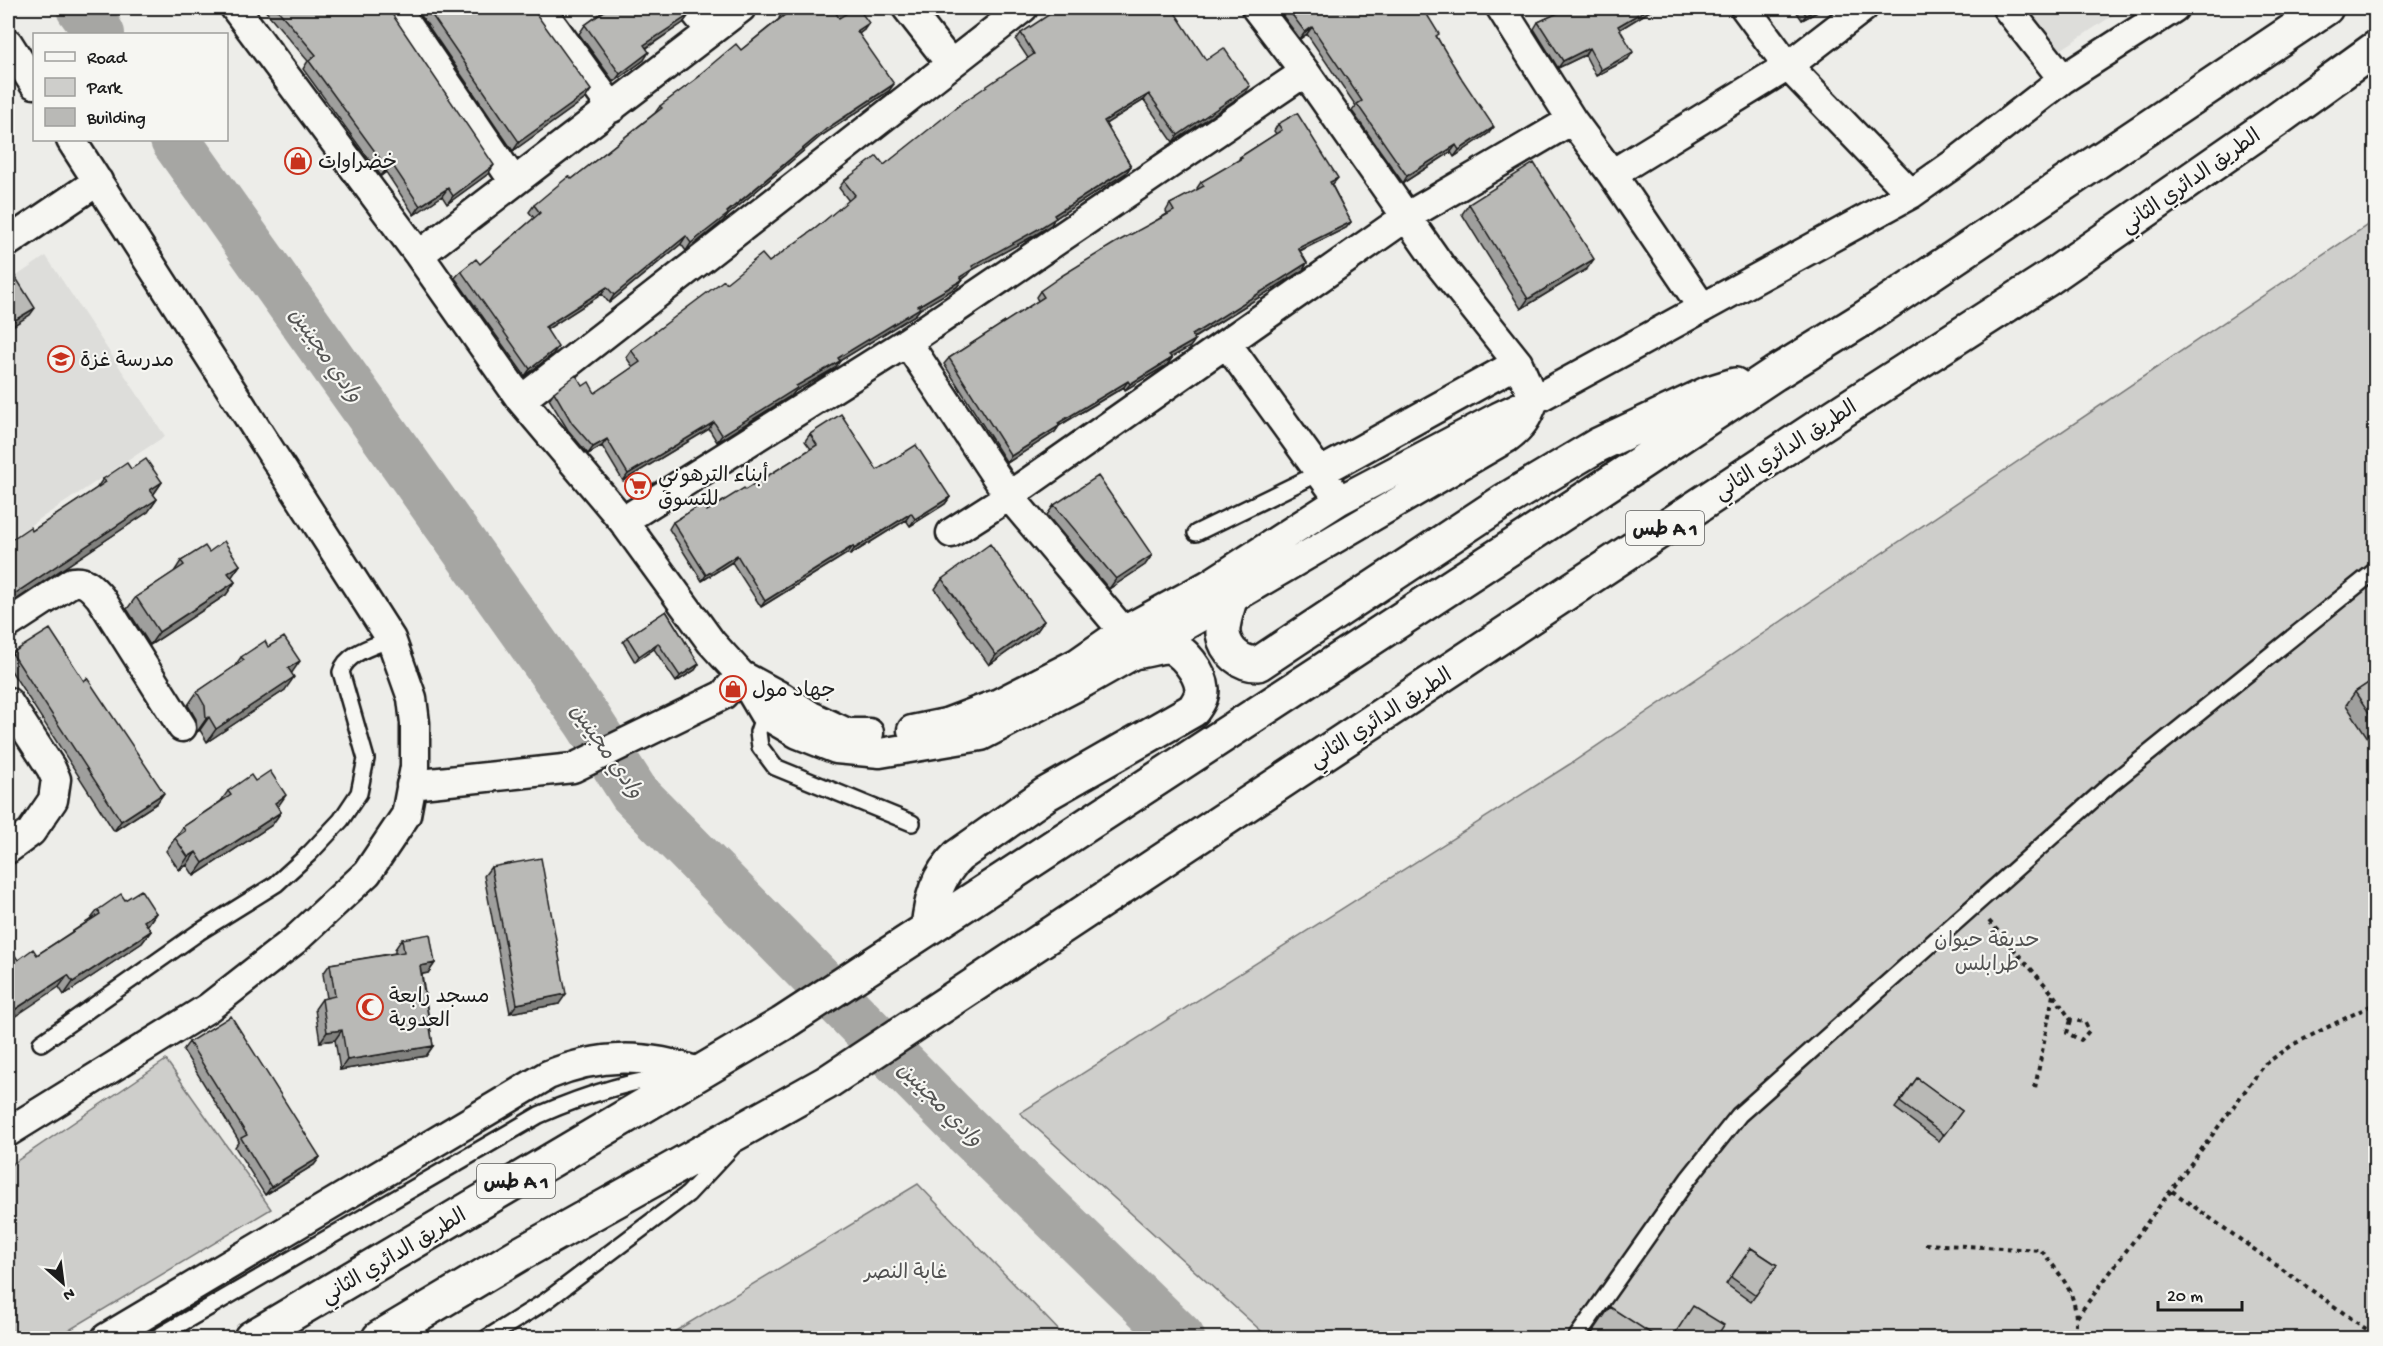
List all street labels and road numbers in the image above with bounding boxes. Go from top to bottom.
street label: الطريق الدائري الثاني [2117,125,2269,243]
street label: الطريق الدائري الثاني [1711,396,1865,510]
road number: طس A 1 [1626,511,1704,545]
street label: الطريق الدائري الثاني [1306,664,1460,778]
road number: طس A 1 [477,1164,555,1198]
street label: الطريق الدائري الثاني [318,1205,474,1314]

